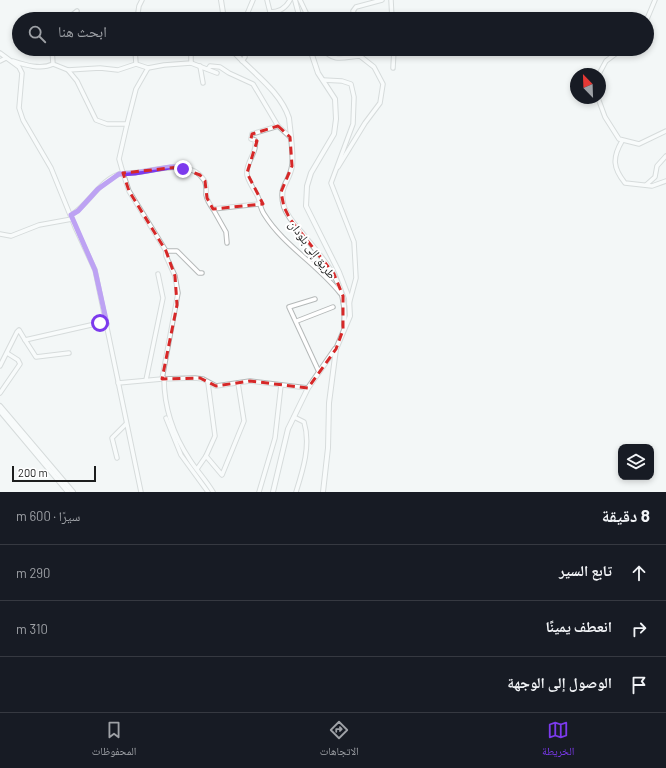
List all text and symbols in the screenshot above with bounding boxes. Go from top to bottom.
search box [12,12,654,56]
text: ابحث هنا [58,22,107,40]
icon: search [26,23,48,45]
north arrow [570,68,606,104]
route end [174,160,192,178]
street label: طريق إلى بلودان [285,217,340,282]
route start [91,314,109,332]
map controls [618,444,654,480]
button: layers [618,444,654,480]
scale bar [12,464,96,483]
text: 200 m [18,466,48,479]
text: 8 دقيقة [602,505,650,525]
text: سيرًا · 600 m [16,508,80,524]
text: تابع السير [559,561,612,579]
icon: ahead [628,562,650,584]
text: 290 m [16,565,50,581]
text: انعطف يمينًا [545,617,612,635]
icon: right [628,618,650,640]
text: 310 m [16,621,48,637]
text: الوصول إلى الوجهة [507,673,612,691]
icon: arrive [628,674,650,696]
tab: المحفوظات [92,719,136,762]
tab: الاتجاهات [320,719,359,762]
tab: الخريطة [542,719,574,762]

